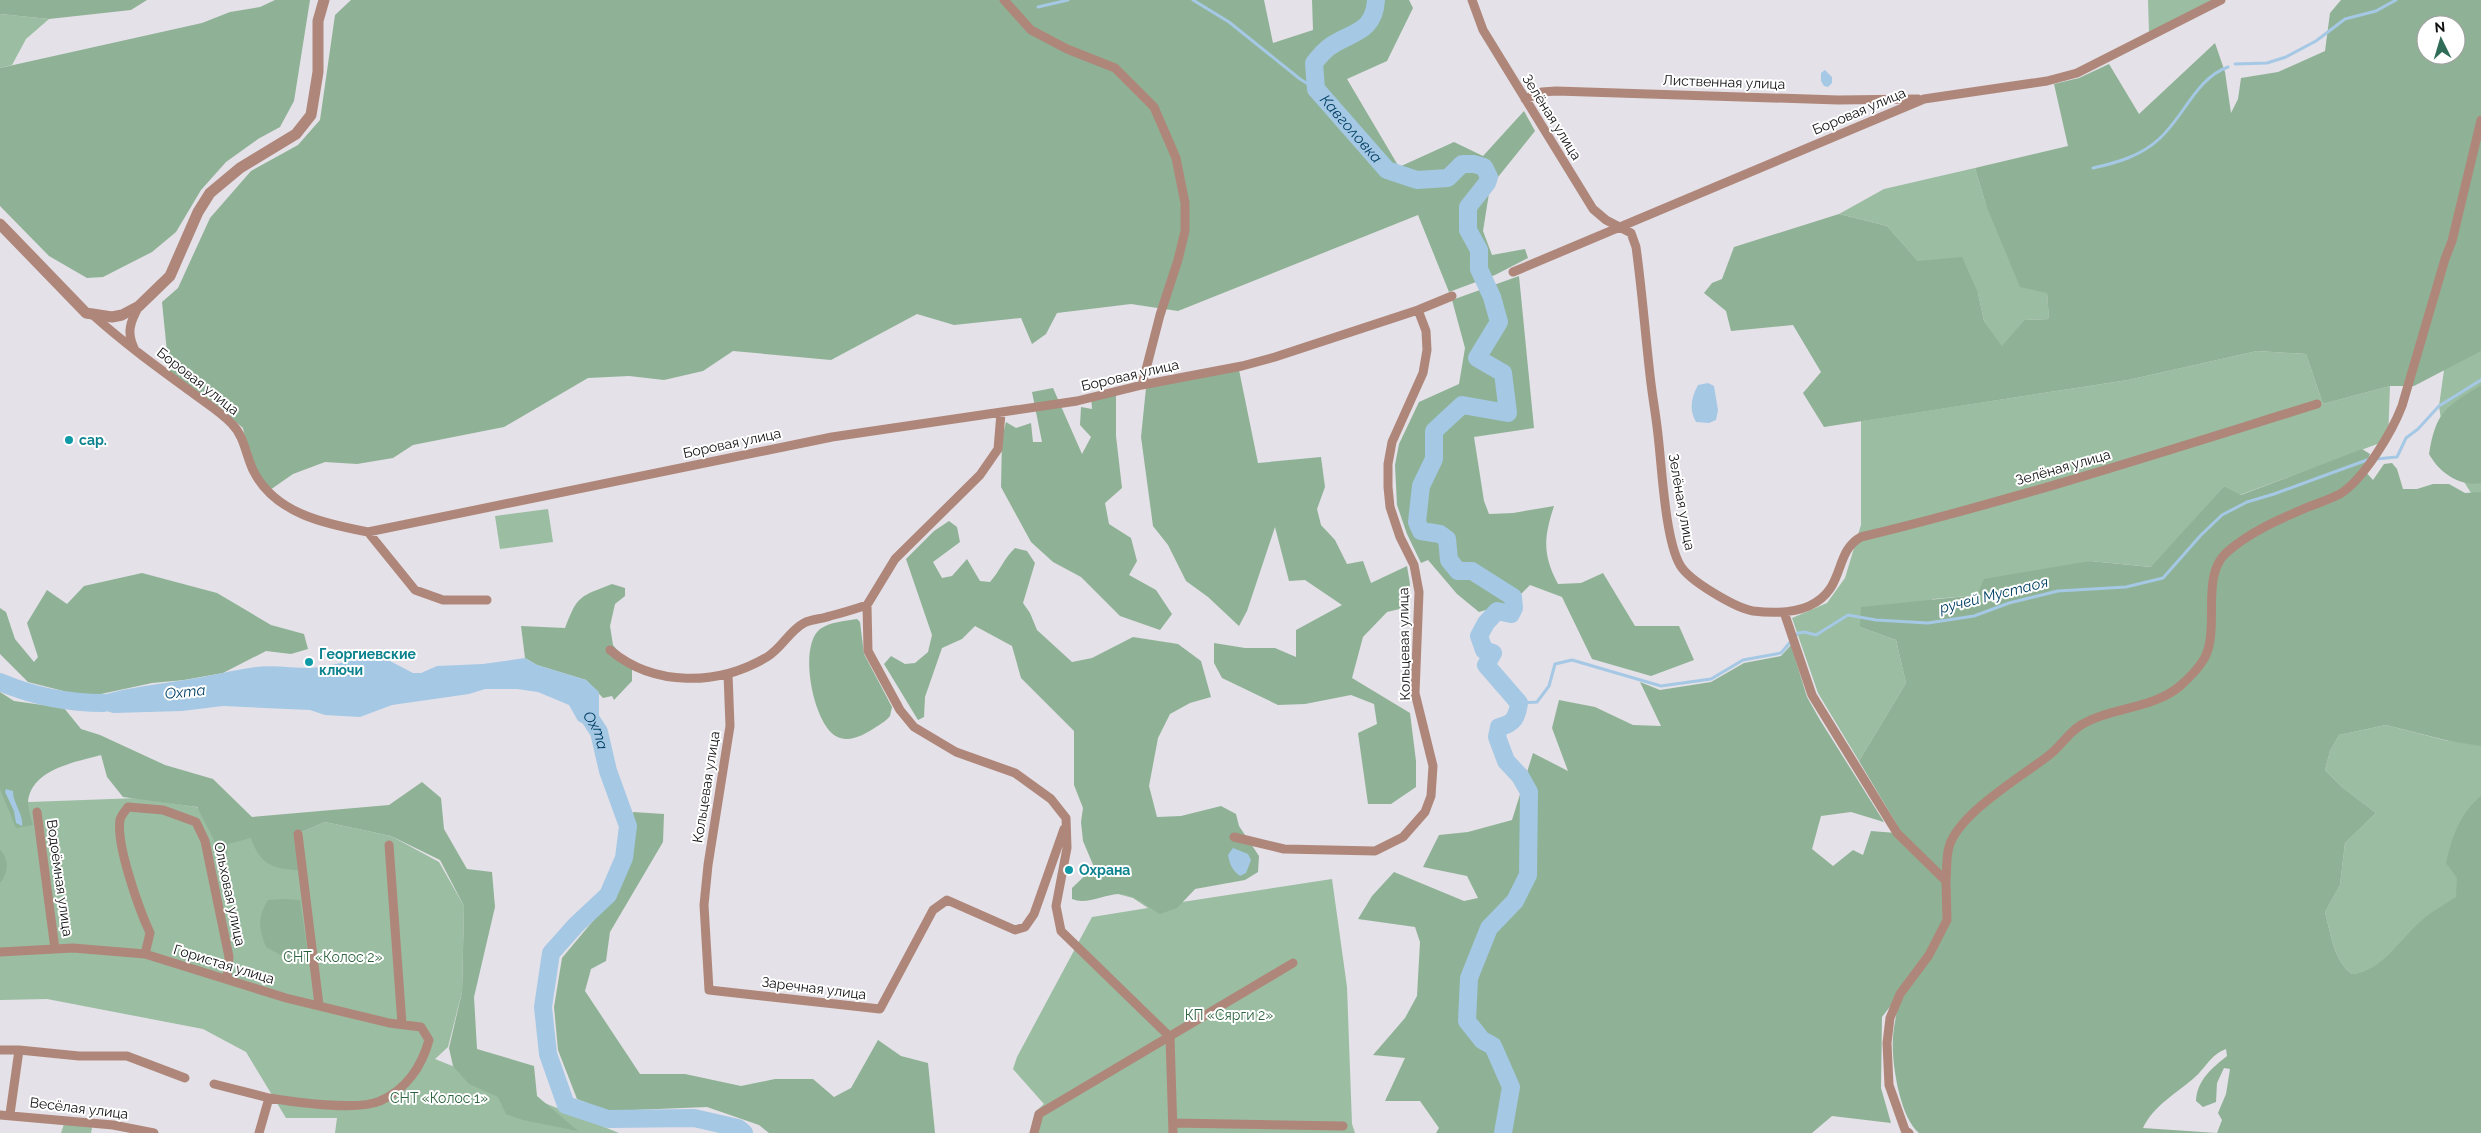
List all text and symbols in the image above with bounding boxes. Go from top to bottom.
north arrow [2416,15,2466,65]
text: N [2434,19,2446,35]
street label: Зелёная улица [1519,71,1585,163]
street label: Лиственная улица [1662,72,1786,92]
street label: Боровая улица [1810,84,1908,138]
water label: Кавголовка [1316,91,1386,167]
street label: Боровая улица [154,344,242,418]
street label: Боровая улица [1080,356,1180,394]
street label: Боровая улица [682,425,782,461]
place label: сар. [79,432,107,448]
marker: сар. [63,434,75,446]
street label: Зелёная улица [2014,446,2112,488]
street label: Зелёная улица [1666,452,1698,552]
water label: ручей Мустаоя [1937,573,2050,617]
street label: Кольцевая улица [1395,587,1413,701]
place label: Георгиевские ключи [319,646,417,678]
marker: Георгиевские ключи [303,656,315,668]
water label: Охта [164,681,206,703]
water label: Охта [579,708,612,751]
street label: Кольцевая улица [689,730,723,844]
street label: Водоёмная улица [44,818,76,938]
street label: Ольховая улица [211,841,249,947]
place label: Охрана [1079,862,1130,878]
marker: Охрана [1063,864,1075,876]
street label: Гористая улица [172,941,276,987]
park label: СНТ «Колос 2» [283,949,383,965]
street label: Заречная улица [761,974,867,1002]
park label: КП «Сярги 2» [1185,1007,1273,1023]
park label: СНТ «Колос 1» [390,1090,488,1106]
street label: Весёлая улица [29,1094,129,1122]

